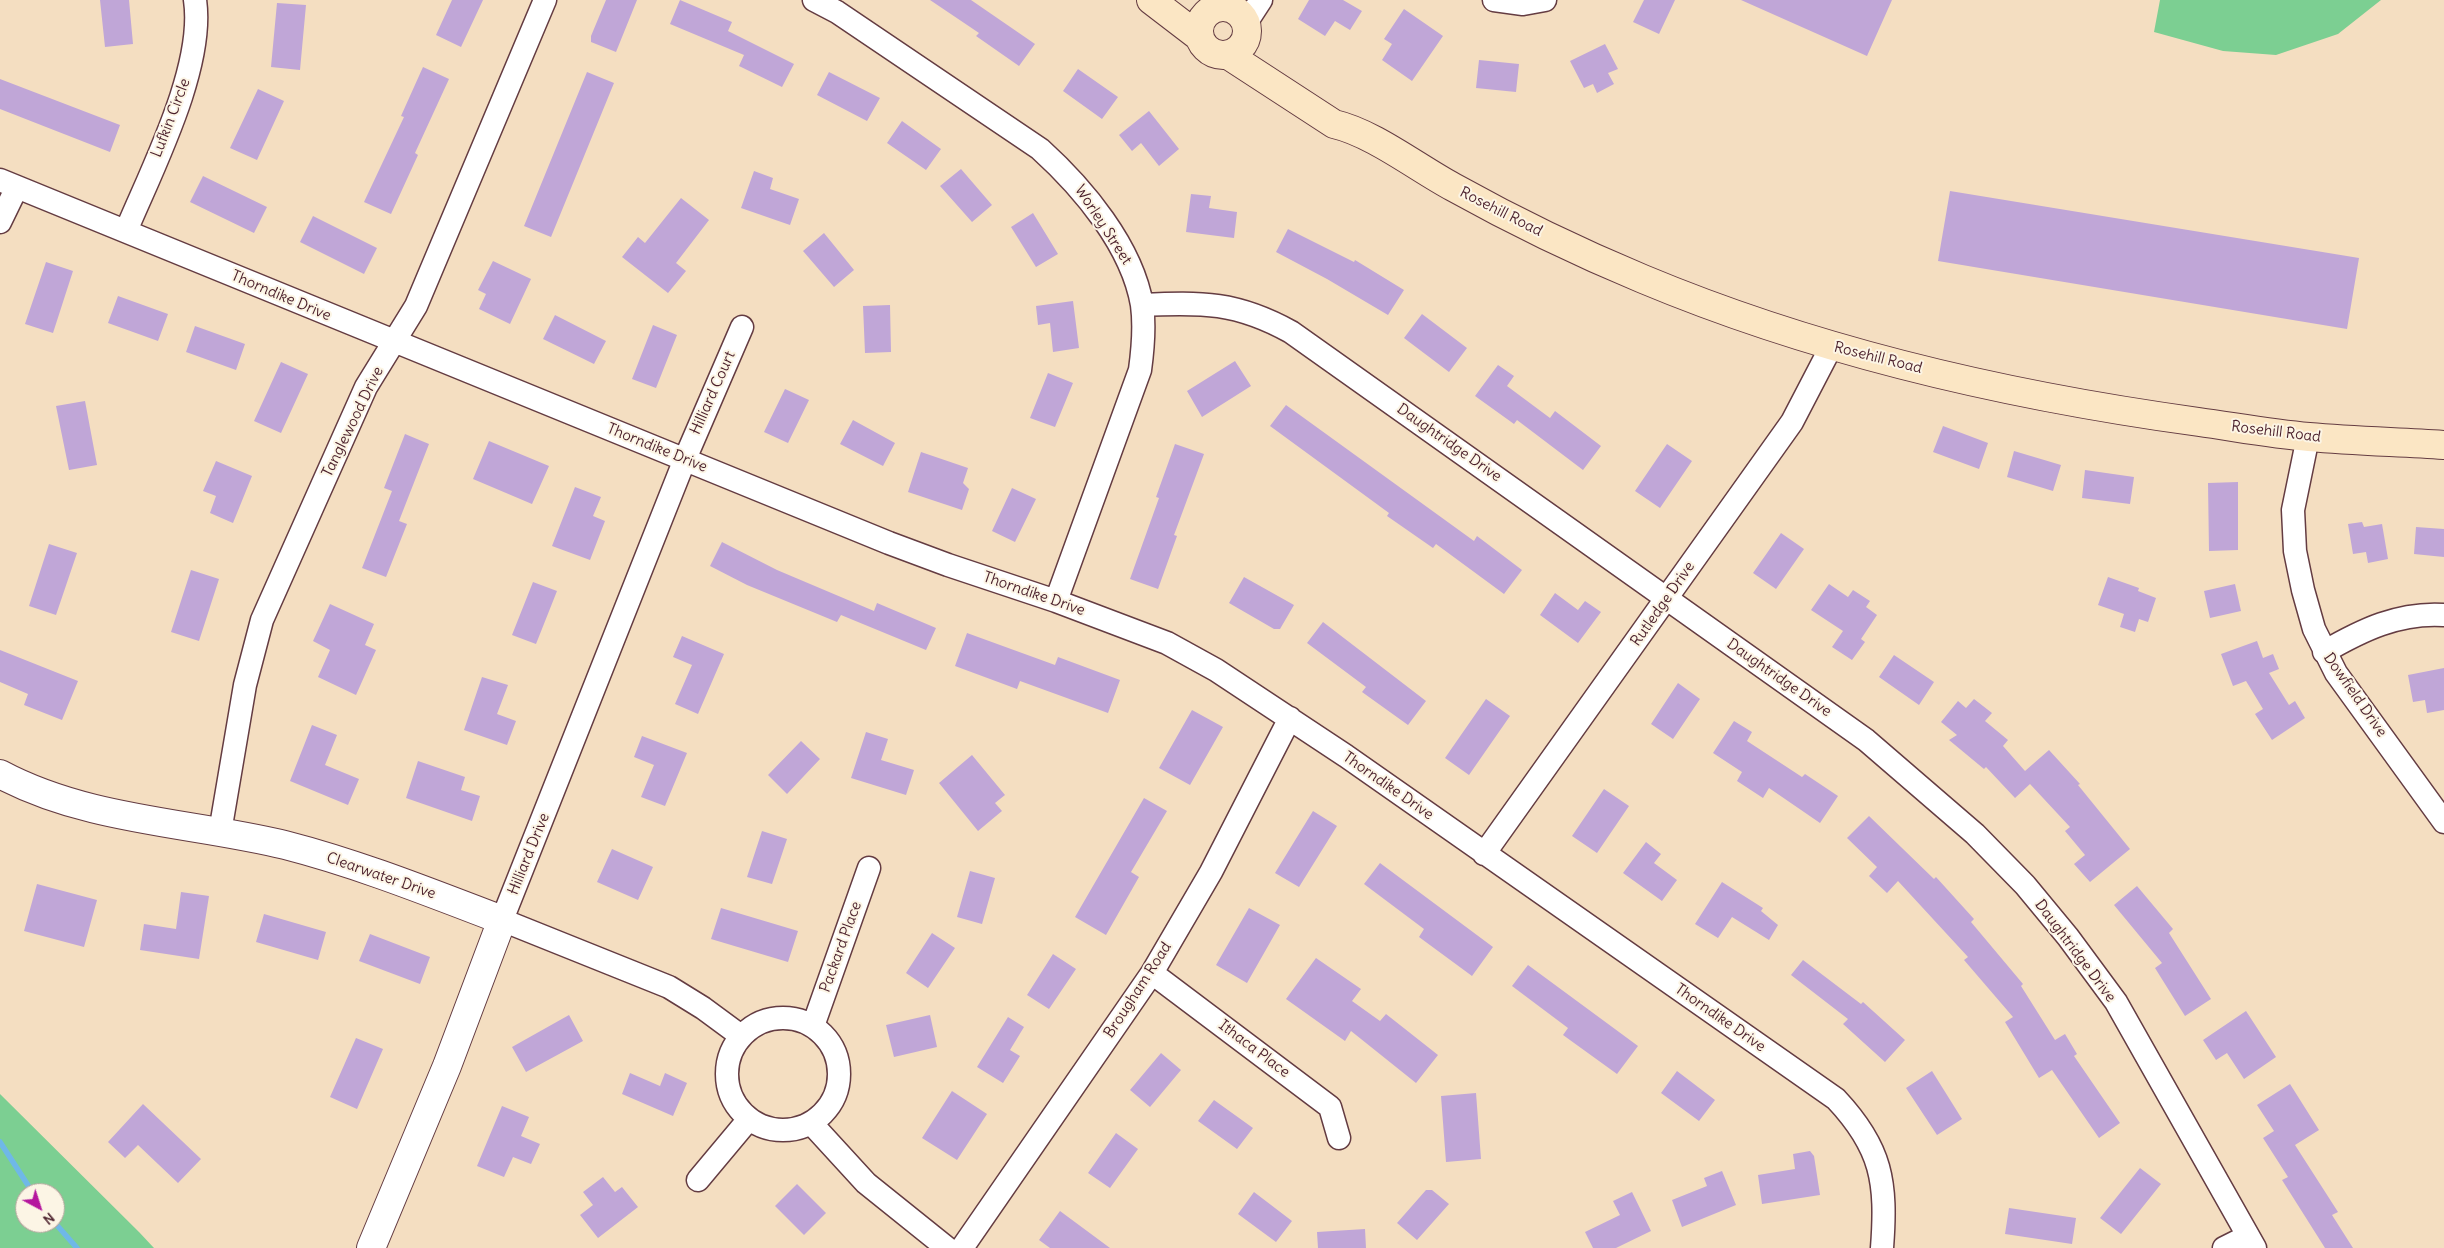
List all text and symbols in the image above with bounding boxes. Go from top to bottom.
street label: Lufkin Circle [148,76,194,160]
street label: Worley Street [1071,182,1135,268]
street label: Rosehill Road [1457,183,1545,241]
street label: Thorndike Drive [228,267,334,325]
street label: Rosehill Road [1832,338,1924,378]
street label: Hilliard Court [687,349,739,437]
street label: Tanglewood Drive [319,364,387,480]
street label: Daughtridge Drive [1393,400,1505,486]
street label: Rosehill Road [2230,418,2322,446]
street label: Thorndike Drive [604,420,710,476]
street label: Rutledge Drive [1627,558,1699,650]
street label: Thorndike Drive [981,568,1087,620]
street label: Daughtridge Drive [1723,635,1835,721]
street label: Dowfield Drive [2319,650,2391,740]
street label: Thorndike Drive [1339,748,1437,824]
street label: Hilliard Drive [504,810,554,898]
street label: Clearwater Drive [324,849,438,903]
street label: Daughtridge Drive [2031,896,2119,1006]
street label: Packard Place [816,899,866,995]
street label: Brougham Road [1100,939,1176,1041]
street label: Thorndike Drive [1671,980,1769,1056]
street label: Ithaca Place [1215,1016,1293,1082]
north arrow [15,1183,65,1233]
text: N [40,1209,58,1229]

